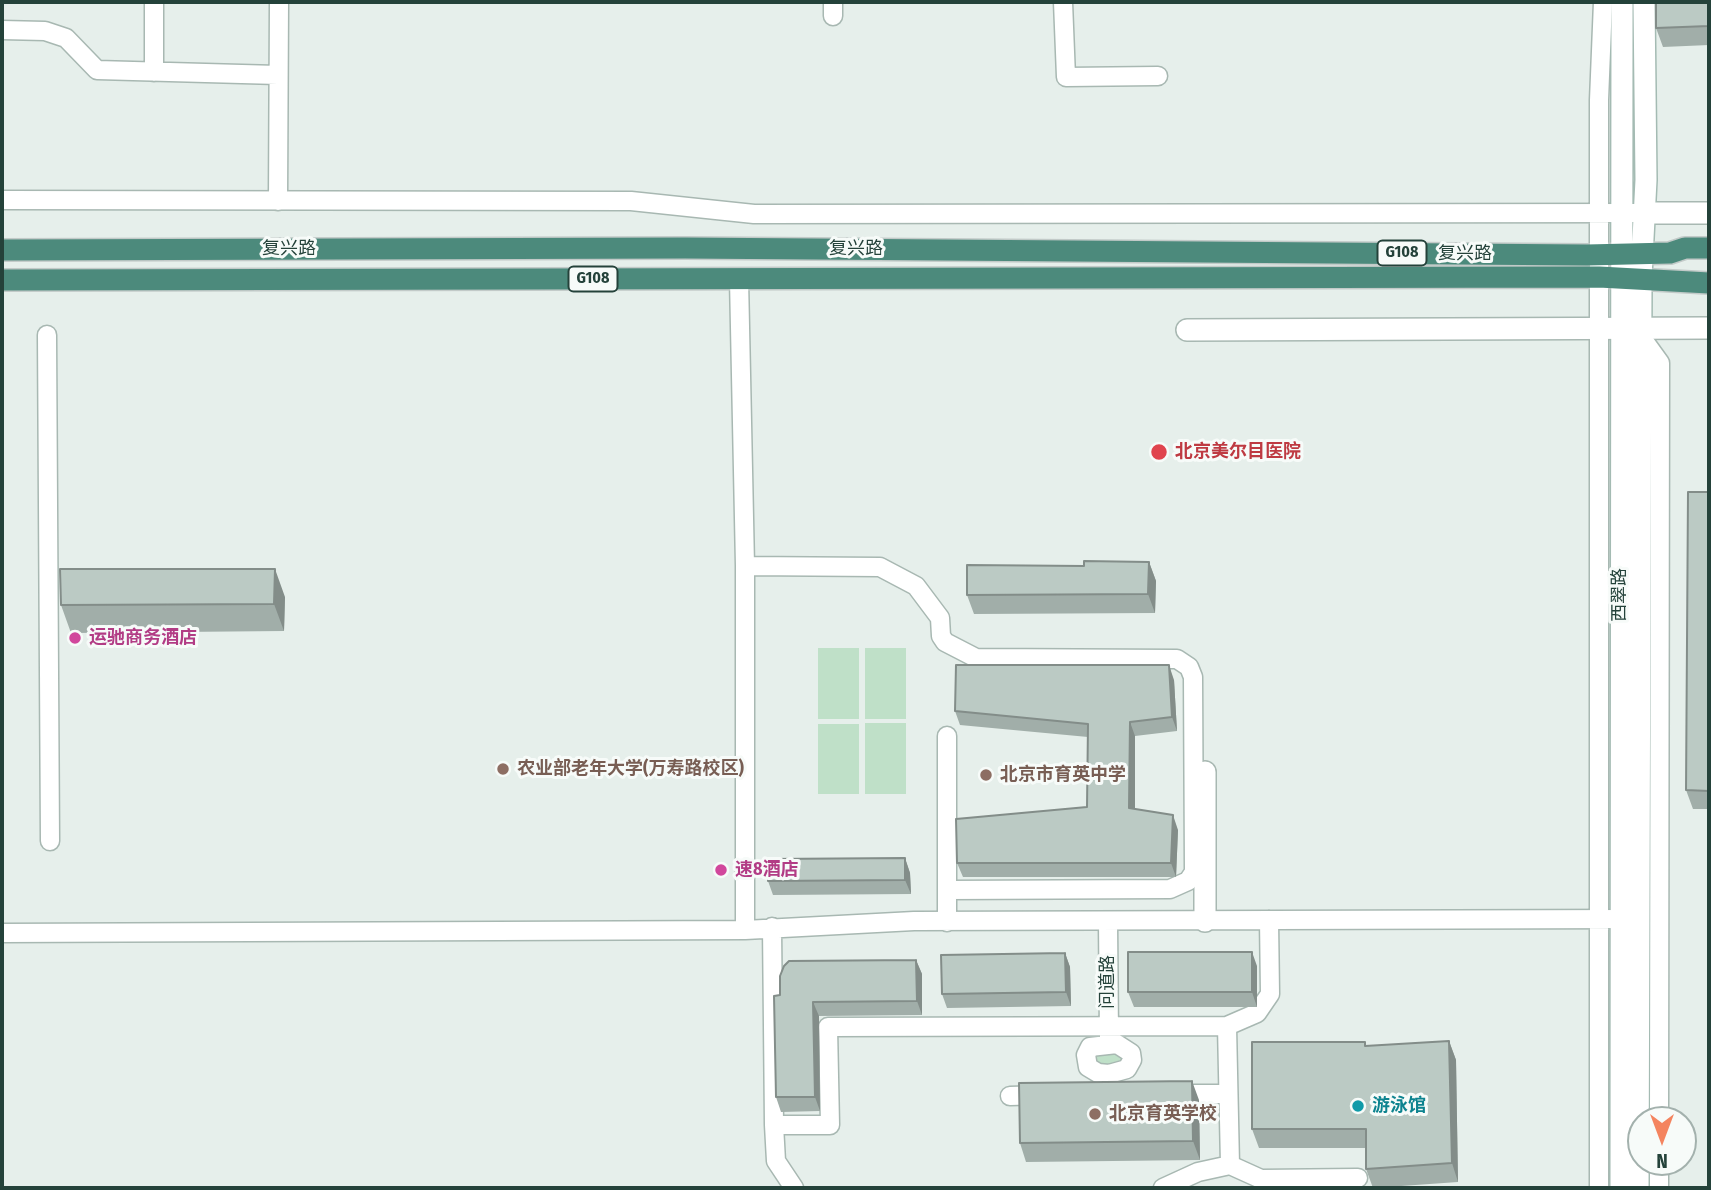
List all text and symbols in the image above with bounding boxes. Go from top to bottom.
street label: 复兴路 [262,238,316,260]
street label: 复兴路 [829,238,883,260]
road number: G108 [1378,241,1426,266]
street label: 复兴路 [1438,243,1492,265]
road number: G108 [568,266,618,292]
place label: 北京美尔目医院 [1175,441,1301,463]
marker: 北京美尔目医院 [1149,442,1169,462]
street label: 西翠路 [1609,568,1631,622]
place label: 运驰商务酒店 [89,627,197,649]
marker: 运驰商务酒店 [67,630,83,646]
place label: 农业部老年大学(万寿路校区) [517,758,744,780]
marker: 农业部老年大学(万寿路校区) [495,761,511,777]
place label: 北京市育英中学 [1000,764,1126,786]
marker: 北京市育英中学 [978,767,994,783]
place label: 速8酒店 [735,859,799,881]
marker: 速8酒店 [713,862,729,878]
street label: 问道路 [1097,955,1119,1009]
place label: 游泳馆 [1372,1095,1426,1117]
marker: 游泳馆 [1350,1098,1366,1114]
place label: 北京育英学校 [1109,1103,1217,1125]
marker: 北京育英学校 [1087,1106,1103,1122]
north arrow [1627,1106,1697,1176]
text: N [1656,1149,1668,1172]

